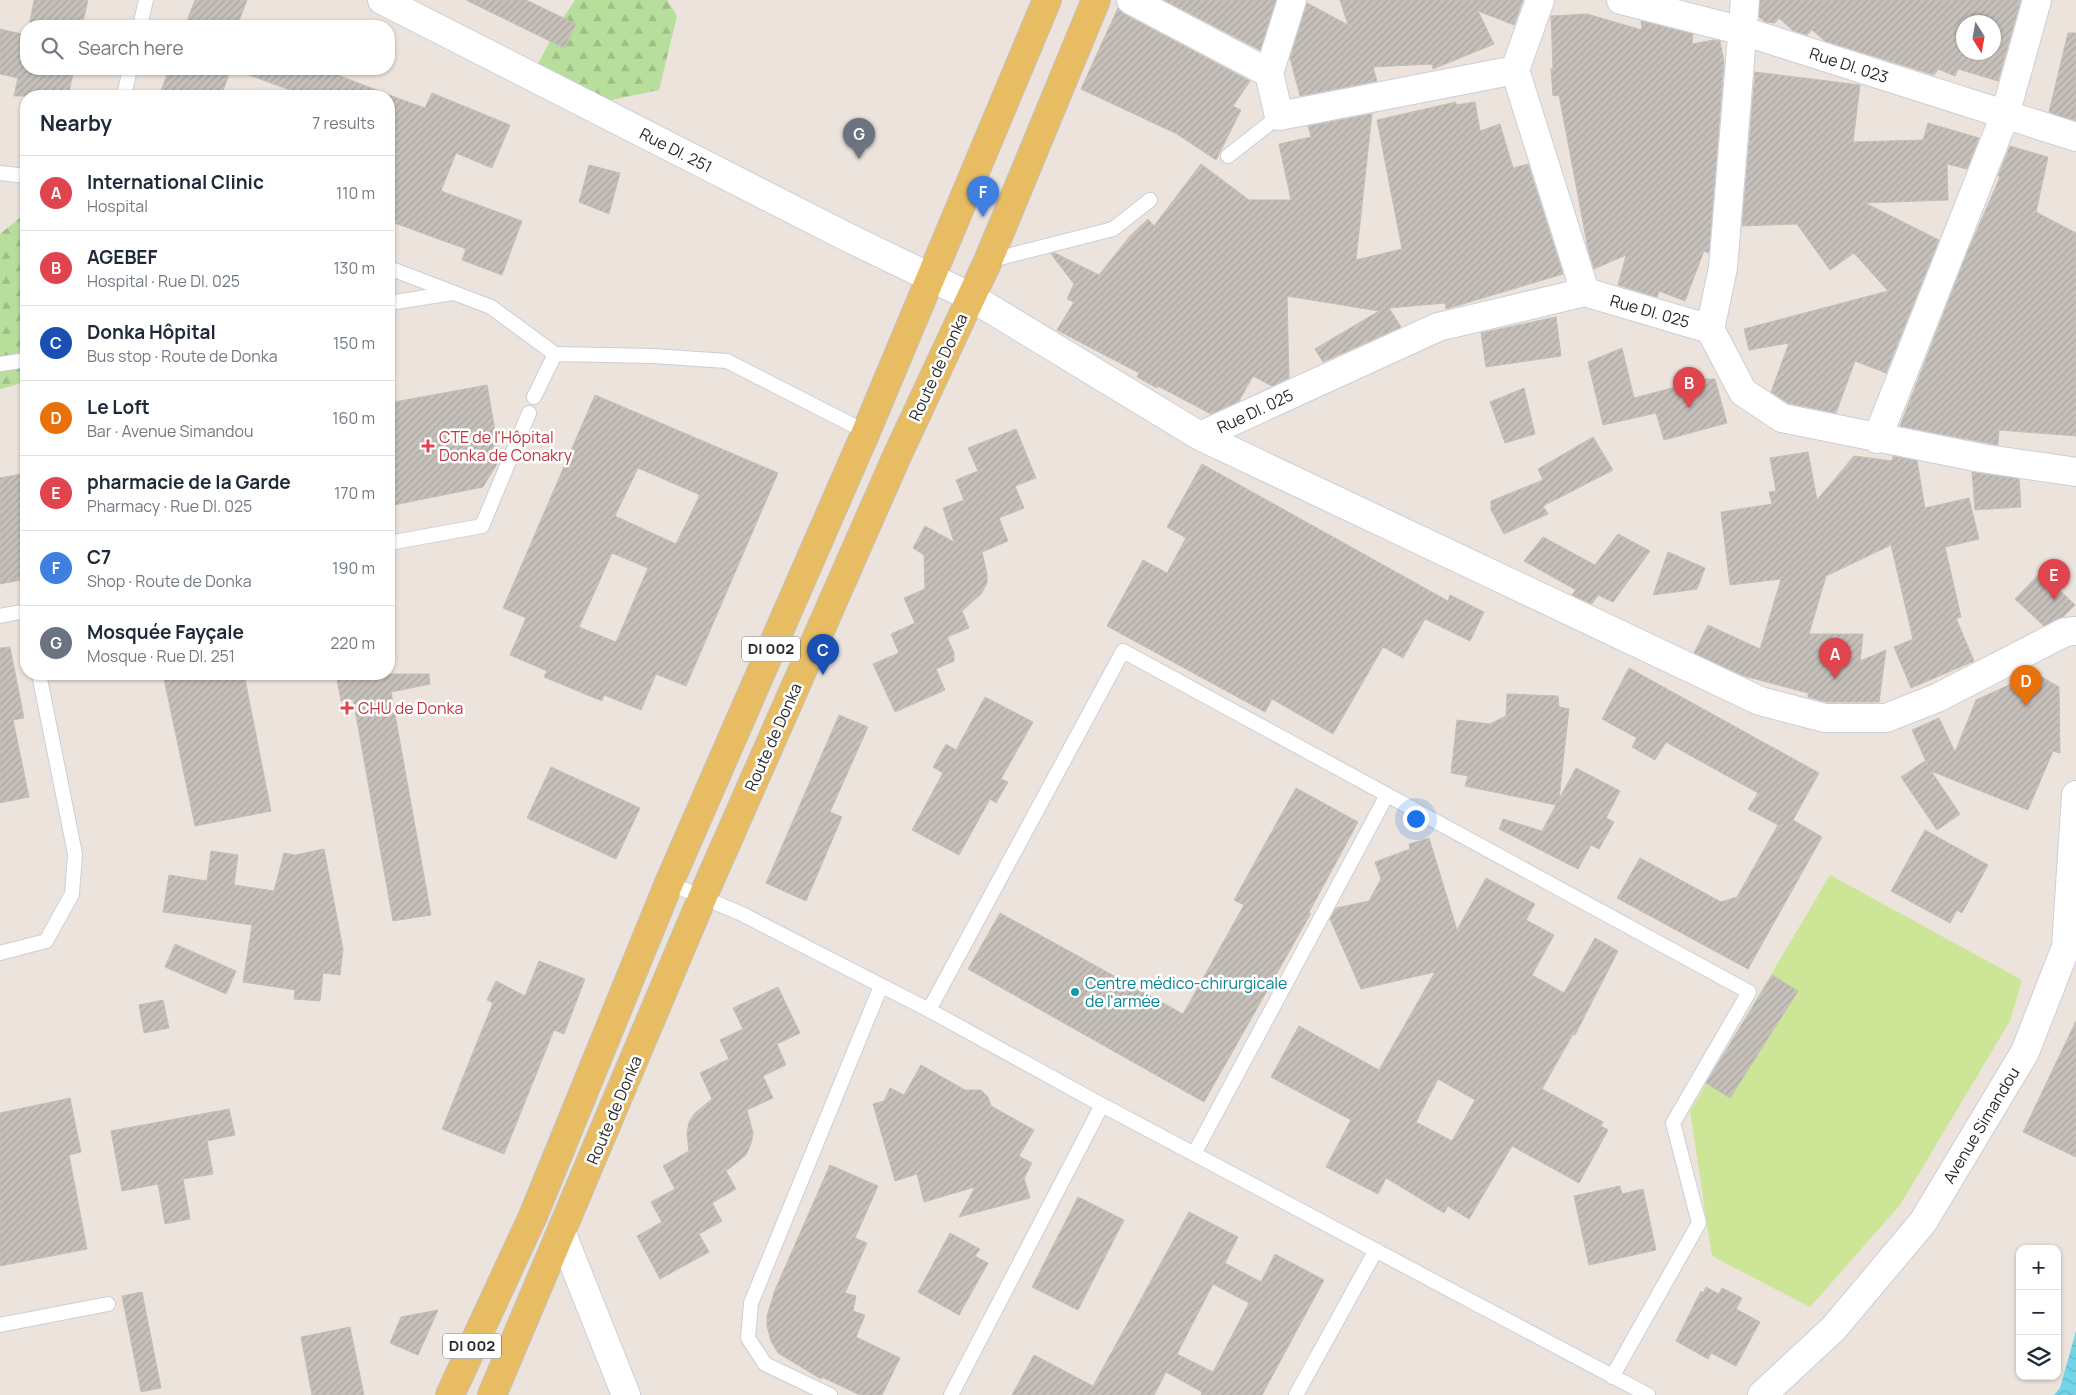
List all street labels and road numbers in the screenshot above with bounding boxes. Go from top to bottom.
street label: Rue DI. 023 [1807,42,1891,88]
street label: Rue DI. 251 [636,122,716,178]
street label: Rue DI. 025 [1608,289,1692,333]
street label: Route de Donka [903,310,973,424]
street label: Rue DI. 025 [1213,384,1297,438]
road number: DI 002 [742,636,800,662]
street label: Route de Donka [739,679,807,795]
street label: Route de Donka [581,1052,647,1168]
street label: Avenue Simandou [1938,1063,2024,1187]
road number: DI 002 [443,1334,501,1358]

